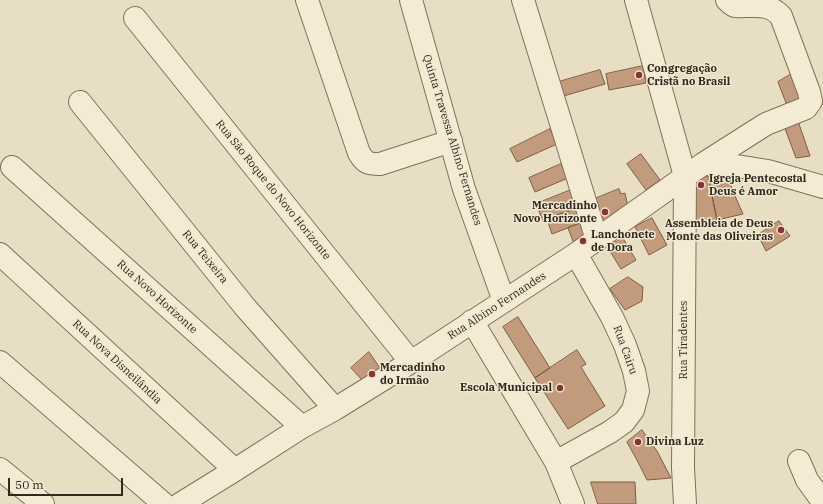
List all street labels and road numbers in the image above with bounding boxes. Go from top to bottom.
street label: Quinta Travessa Albino Fernandes [420,53,484,227]
street label: Rua São Roque do Novo Horizonte [213,118,333,262]
street label: Rua Teixeira [179,228,231,286]
street label: Rua Novo Horizonte [114,257,200,337]
street label: Rua Albino Fernandes [445,269,549,343]
street label: Rua Tiradentes [677,301,691,379]
street label: Rua Nova Disneilândia [70,317,164,407]
street label: Rua Cairu [610,324,640,376]

